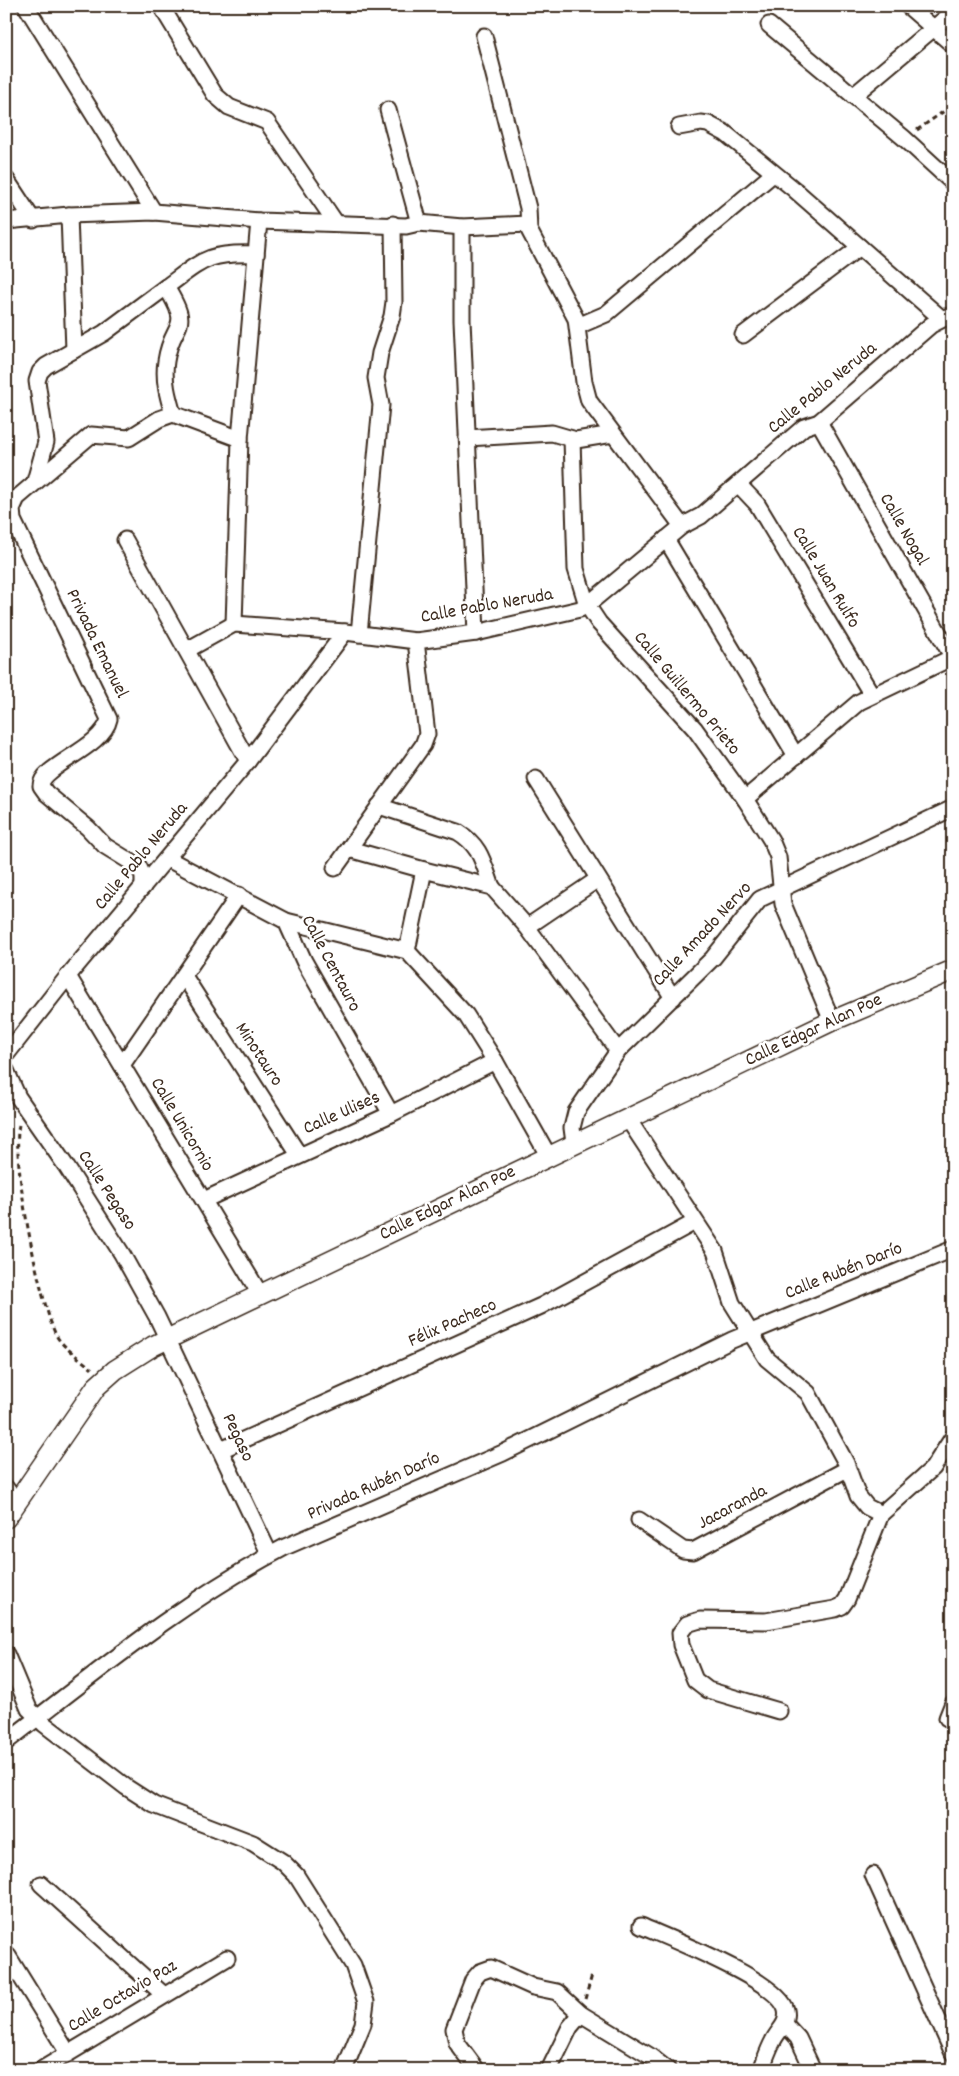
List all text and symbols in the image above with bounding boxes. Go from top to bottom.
street label: Calle Pablo Neruda [762,336,884,442]
street label: Calle Nogal [871,489,935,572]
street label: Calle Juan Rulfo [784,522,866,634]
street label: Calle Pablo Neruda [419,582,556,632]
street label: Privada Emanuel [58,585,134,704]
street label: Calle Guillermo Prieto [626,626,746,762]
street label: Calle Pablo Neruda [89,796,196,917]
street label: Calle Amado Nervo [647,876,759,994]
street label: Calle Centauro [293,911,367,1017]
street label: Calle Edgar Alan Poe [741,987,887,1075]
street label: Minotauro [227,1018,289,1092]
street label: Calle Unicornio [142,1073,220,1177]
street label: Calle Ulises [299,1085,385,1143]
street label: Calle Pegaso [70,1146,142,1236]
street label: Calle Edgar Alan Poe [375,1159,521,1249]
street label: Calle Rubén Darío [781,1236,907,1308]
street label: Félix Pacheco [404,1292,502,1356]
street label: Pegaso [214,1409,260,1467]
street label: Privada Rubén Darío [303,1446,445,1528]
street label: Jacaranda [694,1478,773,1538]
street label: Calle Octavio Paz [63,1954,183,2040]

